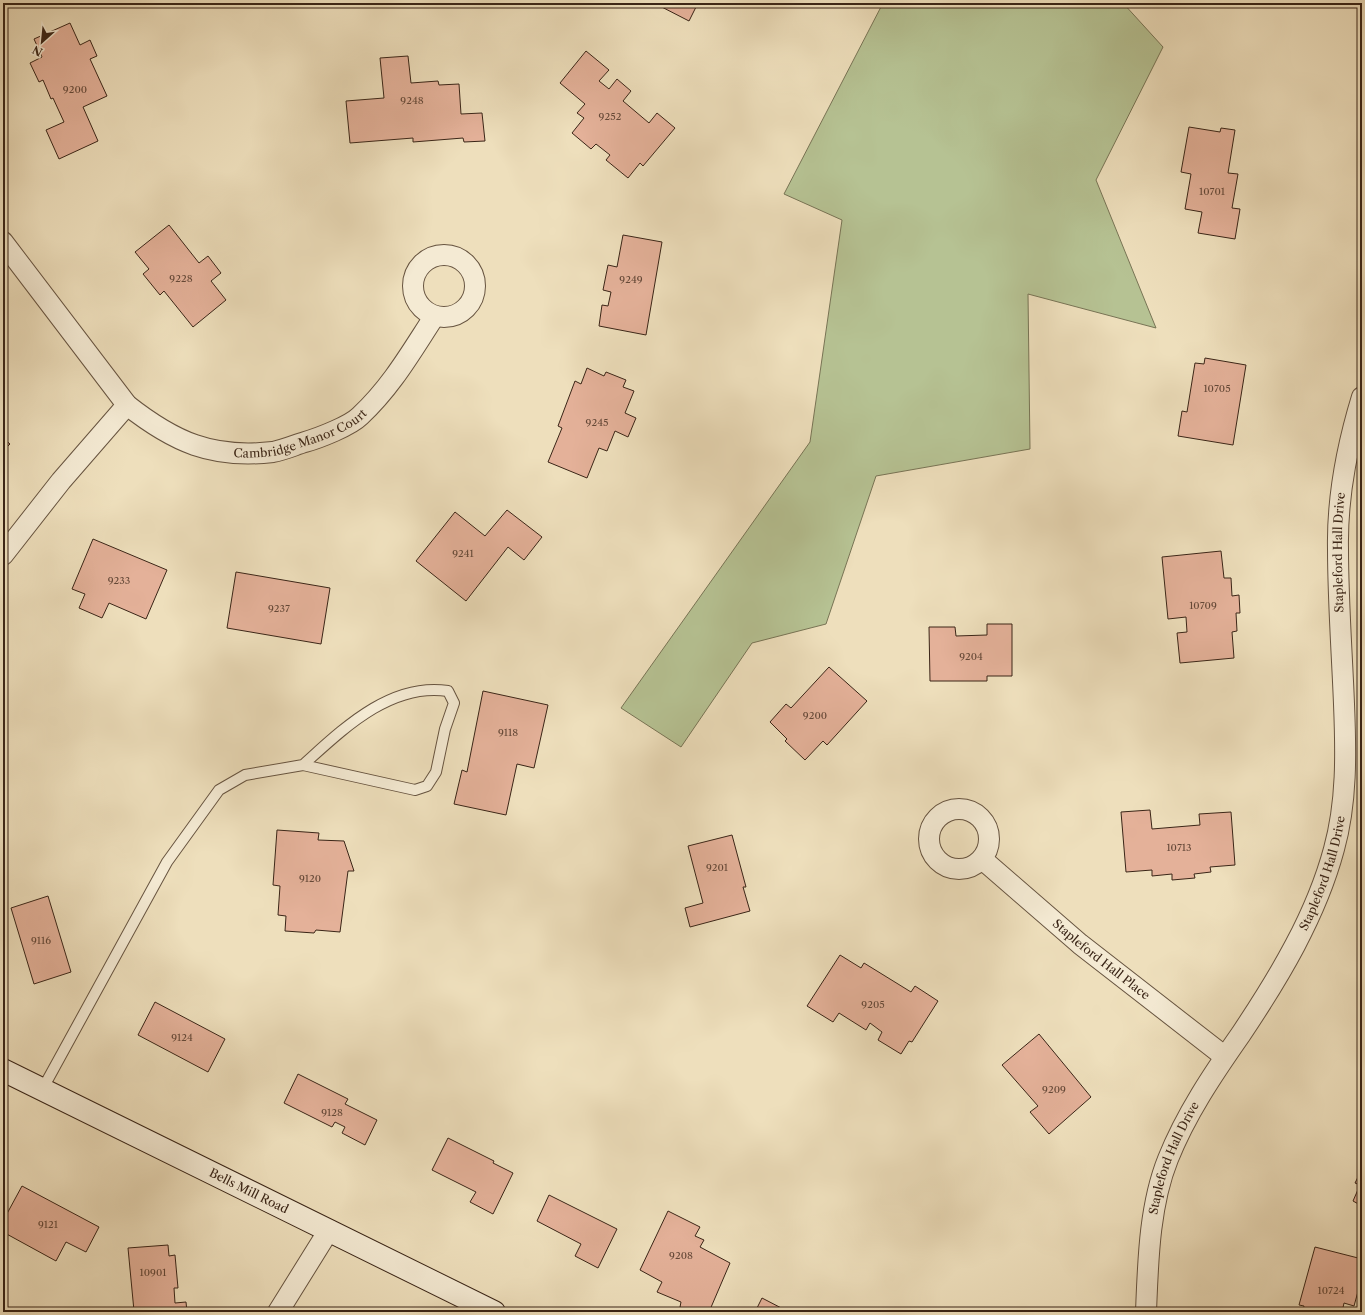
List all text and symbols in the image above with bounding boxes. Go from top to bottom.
north arrow [22,22,62,62]
text: N [30,42,45,59]
house number: 9200 [63,83,87,96]
house number: 9248 [400,94,424,107]
house number: 9252 [599,110,622,123]
house number: 10701 [1199,185,1226,198]
house number: 9228 [169,272,193,285]
house number: 9249 [619,273,643,286]
house number: 10705 [1203,382,1231,395]
street label: Cambridge Manor Court [233,405,370,461]
house number: 9245 [586,416,608,429]
street label: Stapleford Hall Drive [1330,491,1348,613]
house number: 9241 [452,547,475,560]
house number: 9233 [108,574,130,587]
house number: 10709 [1189,599,1217,612]
house number: 9237 [268,602,290,615]
house number: 9204 [959,650,983,663]
house number: 9200 [803,709,827,722]
house number: 9118 [498,726,518,739]
street label: Stapleford Hall Drive [1296,814,1348,933]
house number: 10713 [1166,841,1192,854]
house number: 9201 [706,861,729,874]
house number: 9120 [299,872,321,885]
street label: Stapleford Hall Place [1050,916,1153,1003]
house number: 9116 [31,934,51,947]
house number: 9205 [861,998,885,1011]
house number: 9124 [171,1031,193,1044]
house number: 9209 [1042,1083,1066,1096]
street label: Stapleford Hall Drive [1145,1098,1202,1216]
house number: 9128 [321,1106,343,1119]
street label: Bells Mill Road [207,1165,292,1217]
house number: 9121 [38,1218,59,1231]
house number: 9208 [669,1249,693,1262]
house number: 10901 [140,1266,167,1279]
house number: 10724 [1318,1284,1345,1297]

